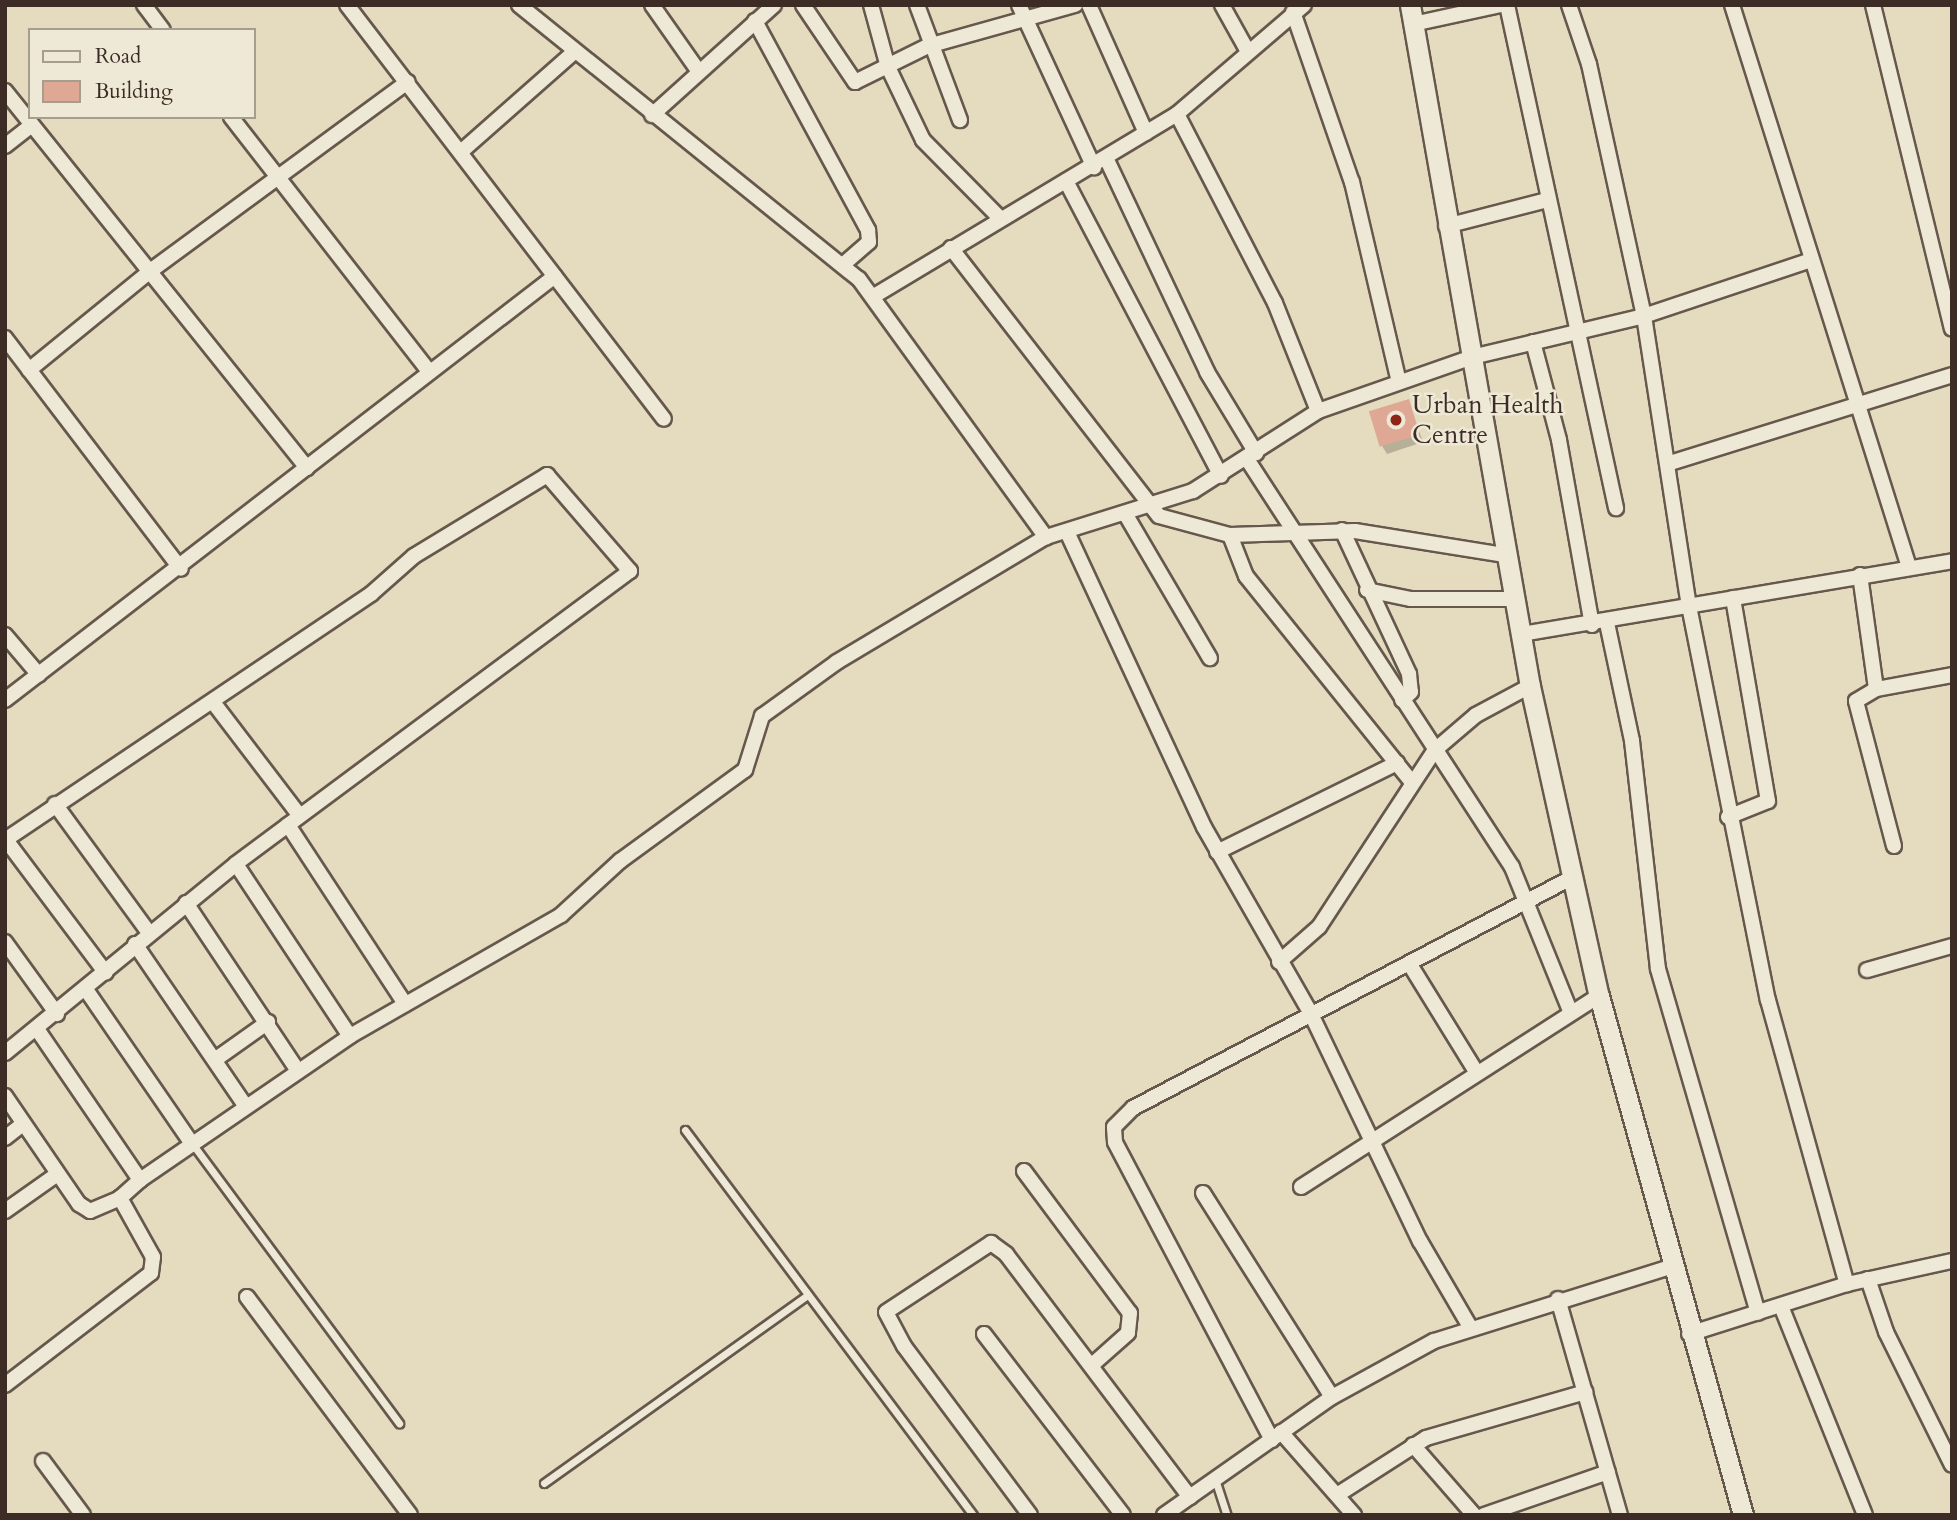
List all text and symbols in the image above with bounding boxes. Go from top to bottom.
legend [28,28,256,119]
text: Road [95,42,141,71]
text: Building [95,77,173,106]
place label: Urban Health Centre [1412,389,1564,450]
marker: Urban Health Centre [1386,410,1406,430]

